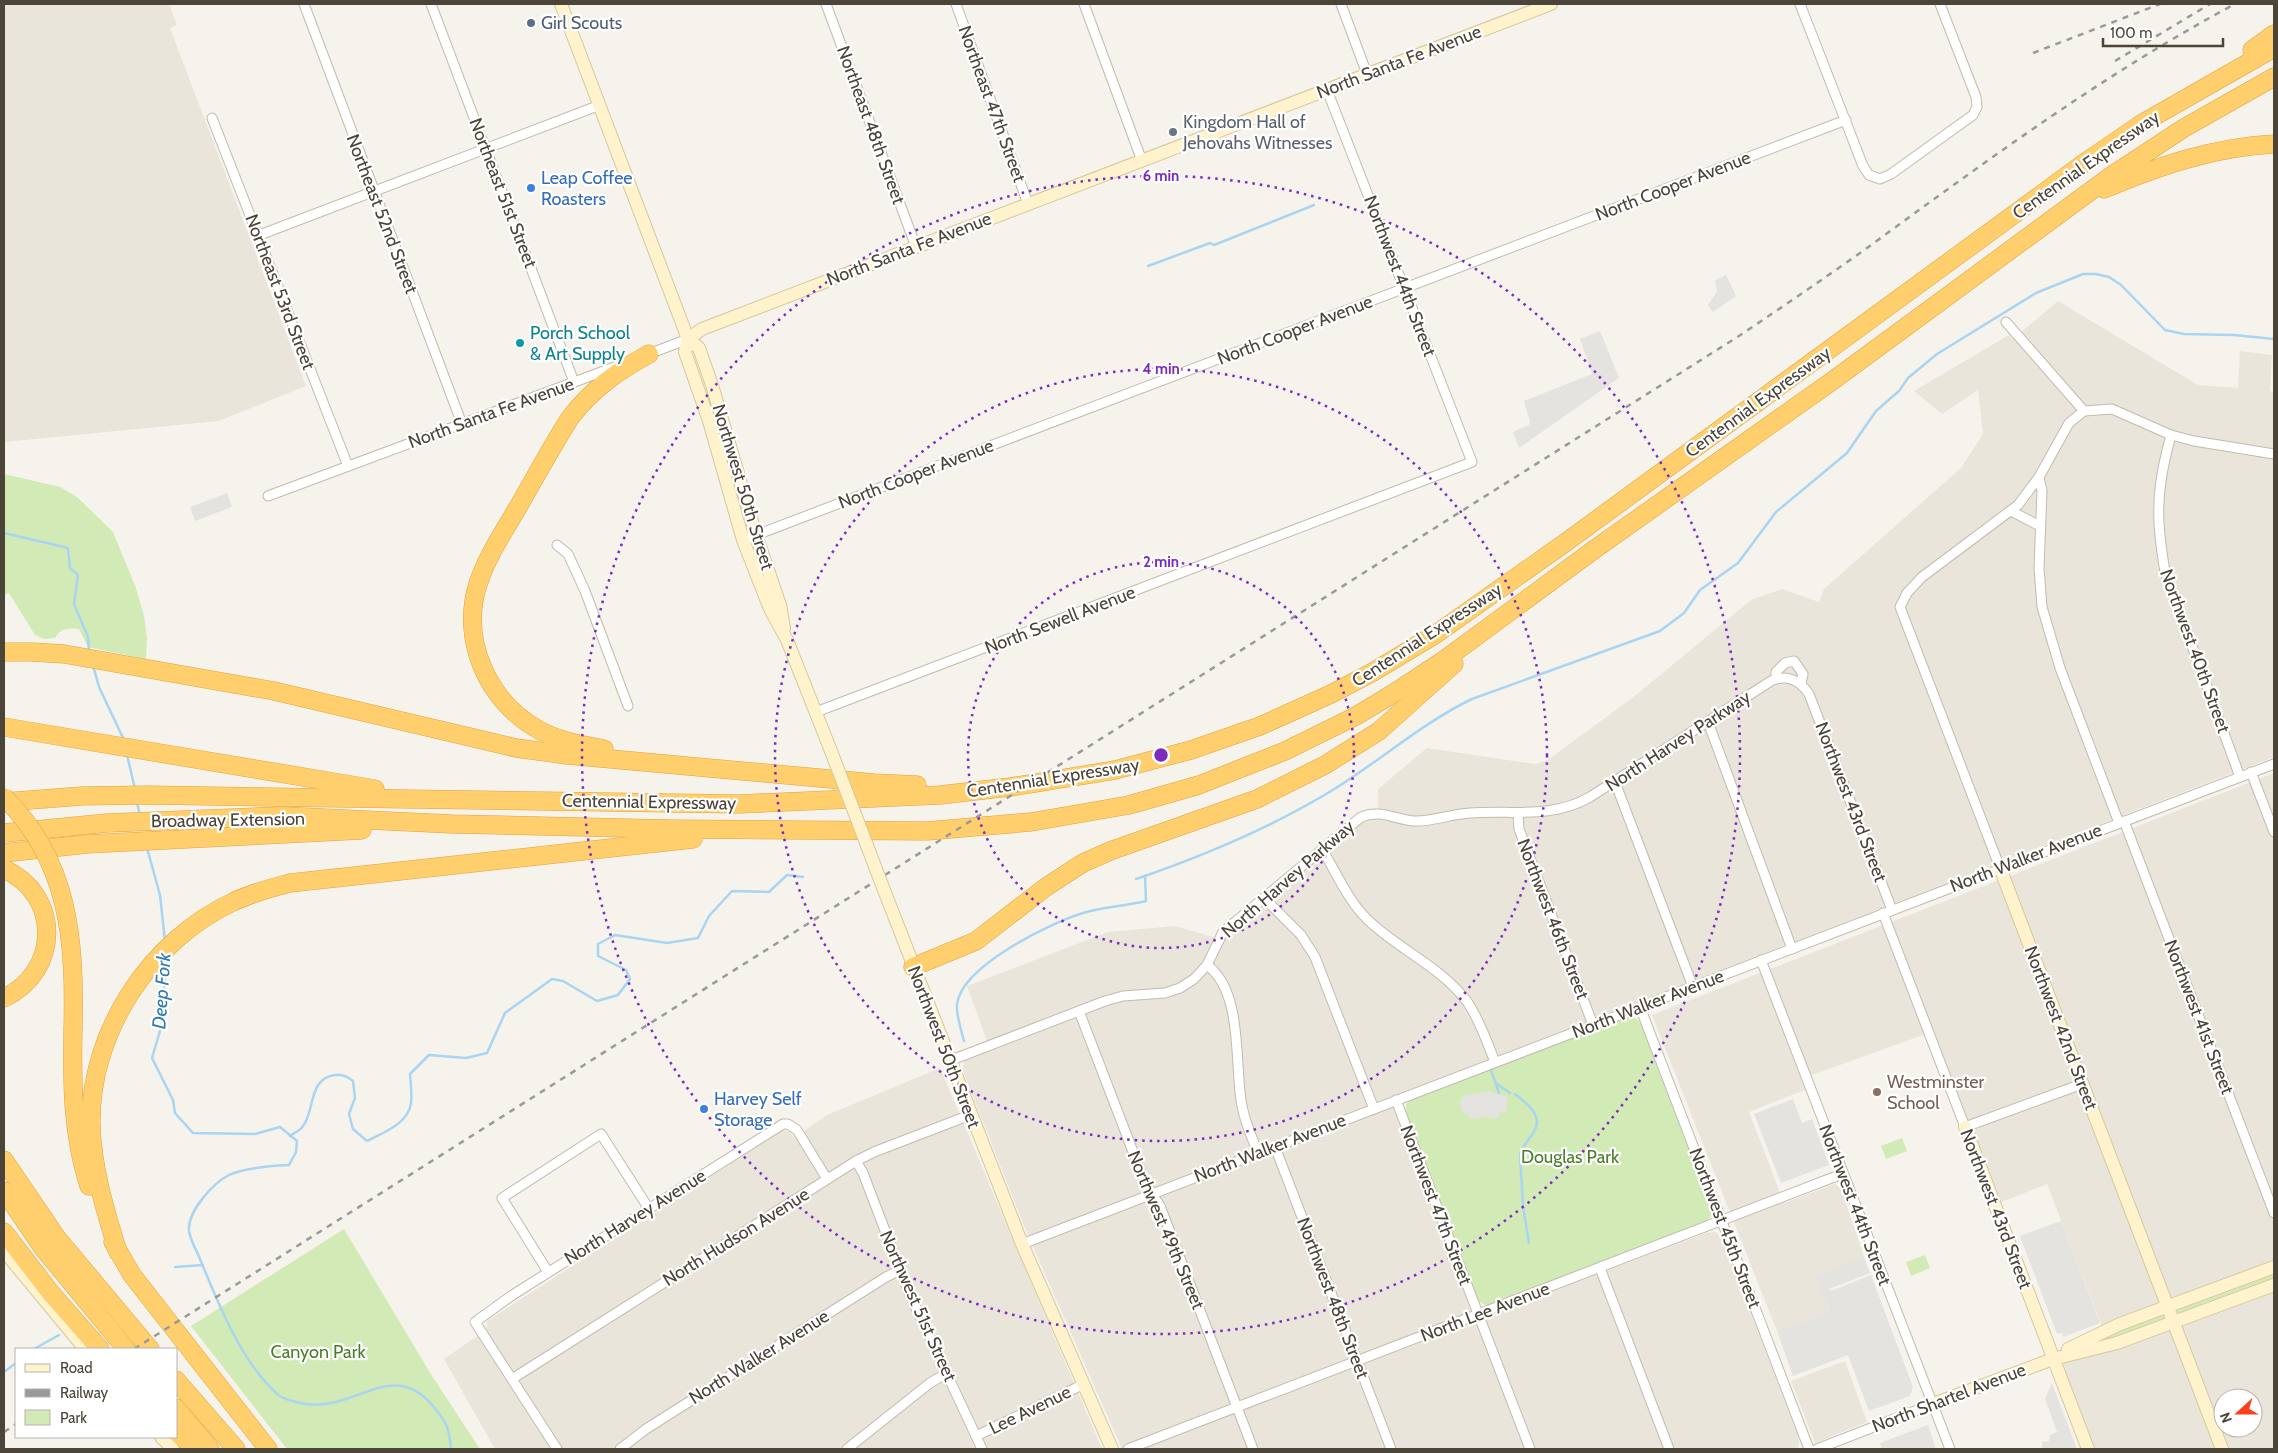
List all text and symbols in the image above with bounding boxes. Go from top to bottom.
place label: Girl Scouts [541,12,622,34]
scale bar [2103,15,2223,47]
marker: Girl Scouts [525,17,537,29]
street label: North Santa Fe Avenue [1314,20,1484,104]
street label: Northeast 47th Street [953,23,1031,185]
text: 100 m [2110,24,2152,42]
street label: Northeast 48th Street [832,43,910,207]
street label: Centennial Expressway [2008,106,2164,224]
place label: Kingdom Hall of Jehovahs Witnesses [1182,111,1332,154]
street label: Northeast 51st Street [464,115,542,271]
marker: Kingdom Hall of Jehovahs Witnesses [1167,126,1179,138]
street label: Northeast 52nd Street [341,131,423,297]
street label: North Cooper Avenue [1592,146,1754,226]
place label: Leap Coffee Roasters [541,167,633,210]
text: 6 min [1143,167,1179,185]
marker: Leap Coffee Roasters [525,182,537,194]
street label: Northwest 44th Street [1359,193,1441,359]
street label: North Santa Fe Avenue [824,207,994,291]
street label: Northeast 53rd Street [240,211,320,373]
street label: North Cooper Avenue [1214,290,1376,370]
place label: Porch School & Art Supply [530,322,631,365]
marker: Porch School & Art Supply [514,337,526,349]
street label: Centennial Expressway [1681,342,1835,462]
text: 4 min [1142,360,1180,378]
street label: North Santa Fe Avenue [405,373,577,453]
street label: Northwest 50th Street [707,402,779,572]
street label: North Cooper Avenue [835,434,997,514]
text: 2 min [1143,553,1179,571]
street label: Northwest 40th Street [2155,566,2235,736]
street label: Centennial Expressway [1348,578,1506,692]
street label: North Sewell Avenue [982,581,1138,659]
street label: North Harvey Parkway [1601,686,1755,796]
street label: Northwest 43rd Street [1810,719,1892,885]
centre of rings [1152,746,1170,764]
street label: Centennial Expressway [965,753,1141,803]
street label: Centennial Expressway [562,789,736,815]
street label: Broadway Extension [151,808,305,832]
street label: North Harvey Parkway [1217,815,1359,943]
street label: North Walker Avenue [1947,819,2105,897]
street label: Northwest 46th Street [1512,836,1594,1002]
street label: Northwest 41st Street [2159,937,2239,1097]
street label: Northwest 42nd Street [2020,943,2102,1113]
water label: Deep Fork [147,951,176,1030]
street label: Northwest 50th Street [903,963,985,1131]
street label: North Walker Avenue [1569,965,1727,1043]
place label: Westminster School [1887,1071,1984,1114]
marker: Westminster School [1871,1086,1883,1098]
place label: Harvey Self Storage [714,1088,802,1131]
marker: Harvey Self Storage [698,1103,710,1115]
street label: North Walker Avenue [1191,1109,1349,1187]
street label: Northwest 47th Street [1395,1122,1477,1288]
street label: Northwest 44th Street [1814,1122,1896,1288]
street label: Northwest 43rd Street [1955,1126,2037,1292]
street label: Northwest 45th Street [1684,1145,1766,1311]
park label: Douglas Park [1521,1146,1620,1168]
street label: Northwest 49th Street [1123,1147,1209,1313]
street label: North Harvey Avenue [560,1165,710,1269]
street label: North Hudson Avenue [659,1183,813,1291]
street label: Northwest 48th Street [1292,1214,1374,1382]
street label: Northwest 51st Street [875,1227,961,1385]
street label: North Lee Avenue [1417,1277,1553,1347]
street label: North Walker Avenue [685,1305,833,1409]
park label: Canyon Park [271,1341,366,1363]
legend [15,1348,178,1438]
text: Road [60,1359,93,1377]
street label: North Shartel Avenue [1869,1359,2029,1437]
street label: Lee Avenue [985,1381,1075,1439]
text: Railway [60,1384,109,1402]
north arrow [2213,1388,2263,1438]
text: Park [60,1409,87,1427]
text: N [2216,1410,2236,1426]

